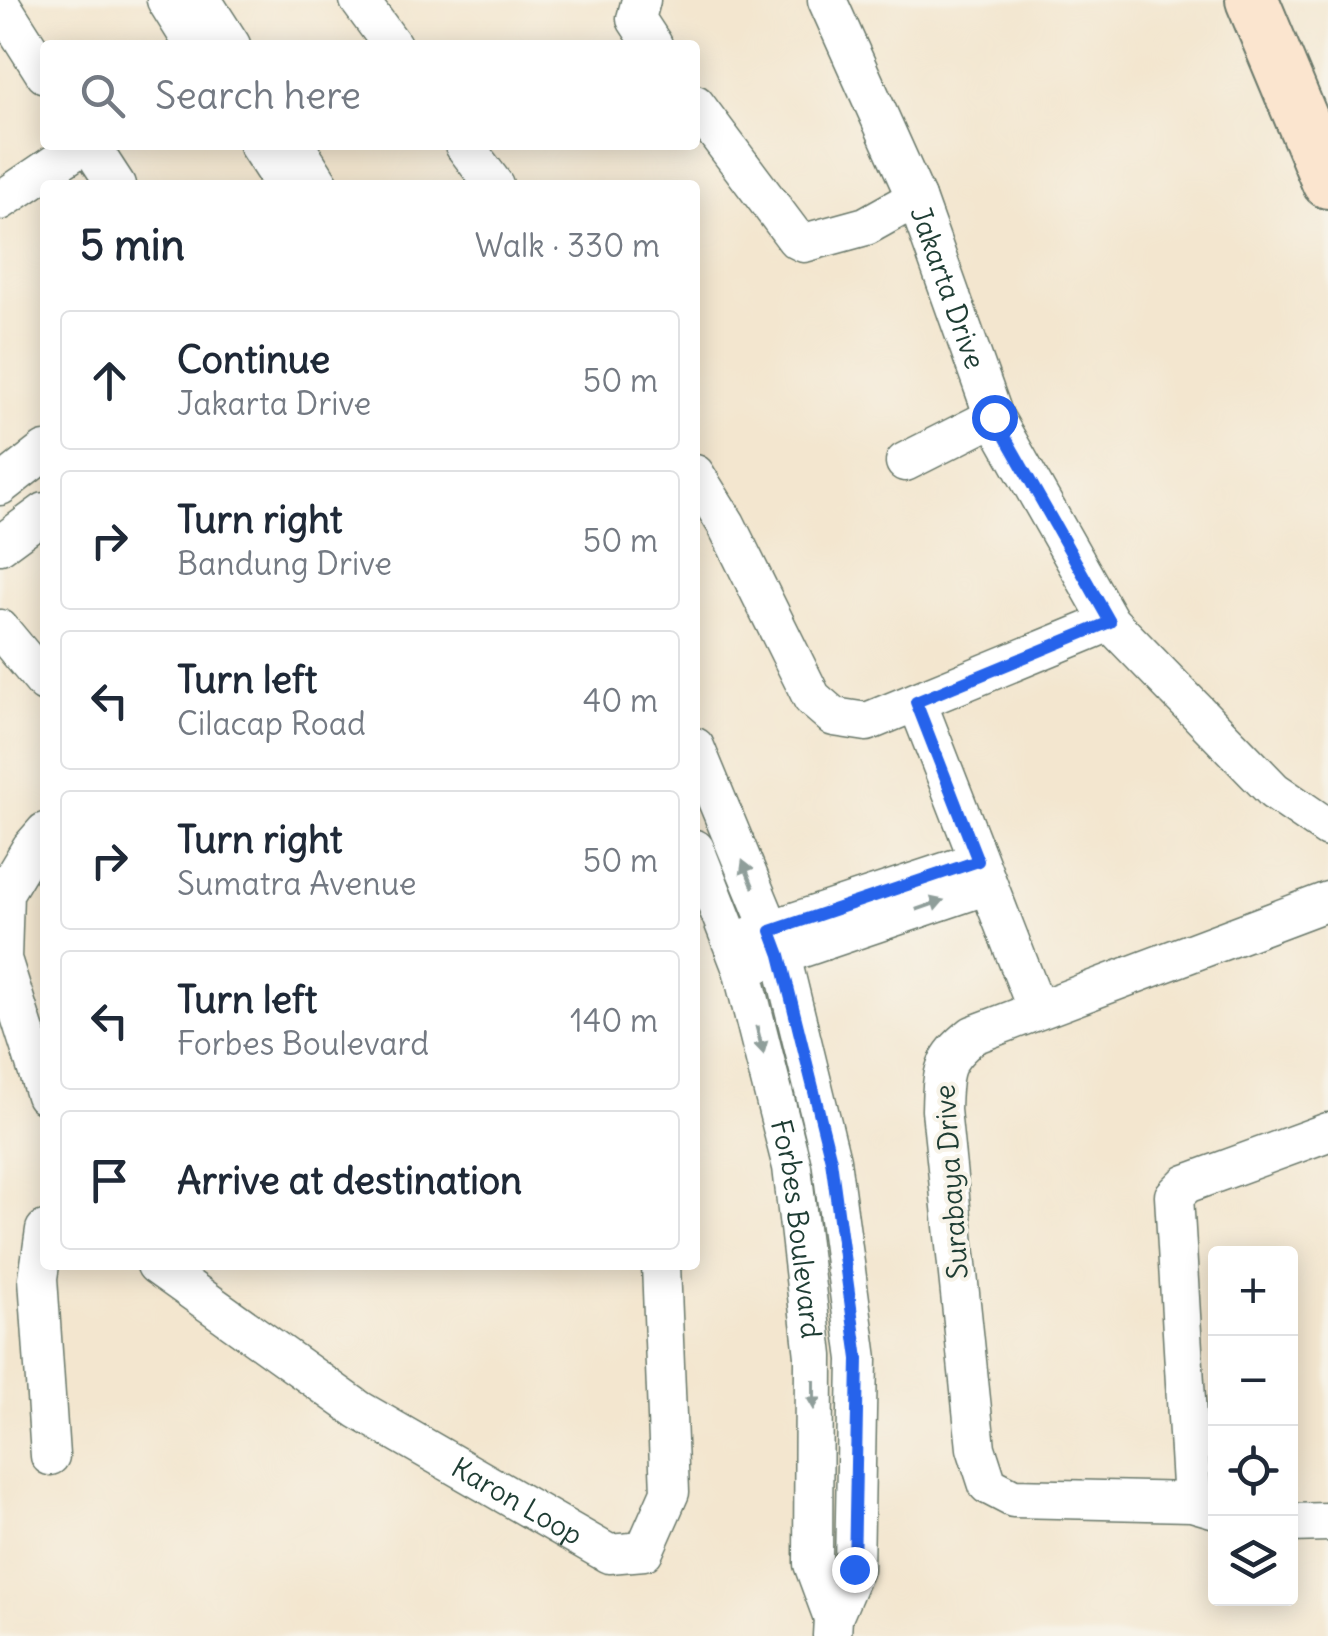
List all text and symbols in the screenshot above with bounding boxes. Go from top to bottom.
search box [40,40,700,150]
icon: search [75,68,130,123]
text: Search here [155,72,361,119]
street label: Jakarta Drive [902,201,993,374]
text: 5 min [80,219,185,271]
text: Walk · 330 m [475,225,660,266]
text: Continue [177,336,330,383]
icon: ahead [82,353,137,408]
text: 50 m [583,360,658,401]
text: Jakarta Drive [177,383,371,424]
route start [972,395,1018,441]
text: Turn right [177,496,343,543]
icon: right [82,513,137,568]
text: 50 m [583,520,658,561]
text: Bandung Drive [177,543,392,584]
text: Turn left [177,656,317,703]
icon: left [82,673,137,728]
text: 40 m [583,680,658,721]
text: Cilacap Road [177,703,366,744]
text: Turn right [177,816,343,863]
icon: right [82,833,137,888]
text: 50 m [583,840,658,881]
one-way arrow [739,859,755,889]
text: Sumatra Avenue [177,863,416,904]
one-way arrow [916,896,946,911]
text: Turn left [177,976,317,1023]
icon: left [82,993,137,1048]
text: 140 m [570,1000,658,1041]
text: Forbes Boulevard [177,1023,429,1064]
one-way arrow [753,1025,768,1056]
street label: Surabaya Drive [926,1083,976,1281]
street label: Forbes Boulevard [763,1116,830,1340]
icon: arrive [82,1153,137,1208]
text: Arrive at destination [177,1157,522,1204]
map controls [1208,1246,1298,1606]
button: + [1208,1246,1298,1336]
button: − [1208,1336,1298,1426]
one-way arrow [806,1380,822,1412]
button: locate [1208,1426,1298,1516]
street label: Karon Loop [445,1449,589,1553]
button: layers [1208,1516,1298,1606]
route end [832,1547,878,1593]

